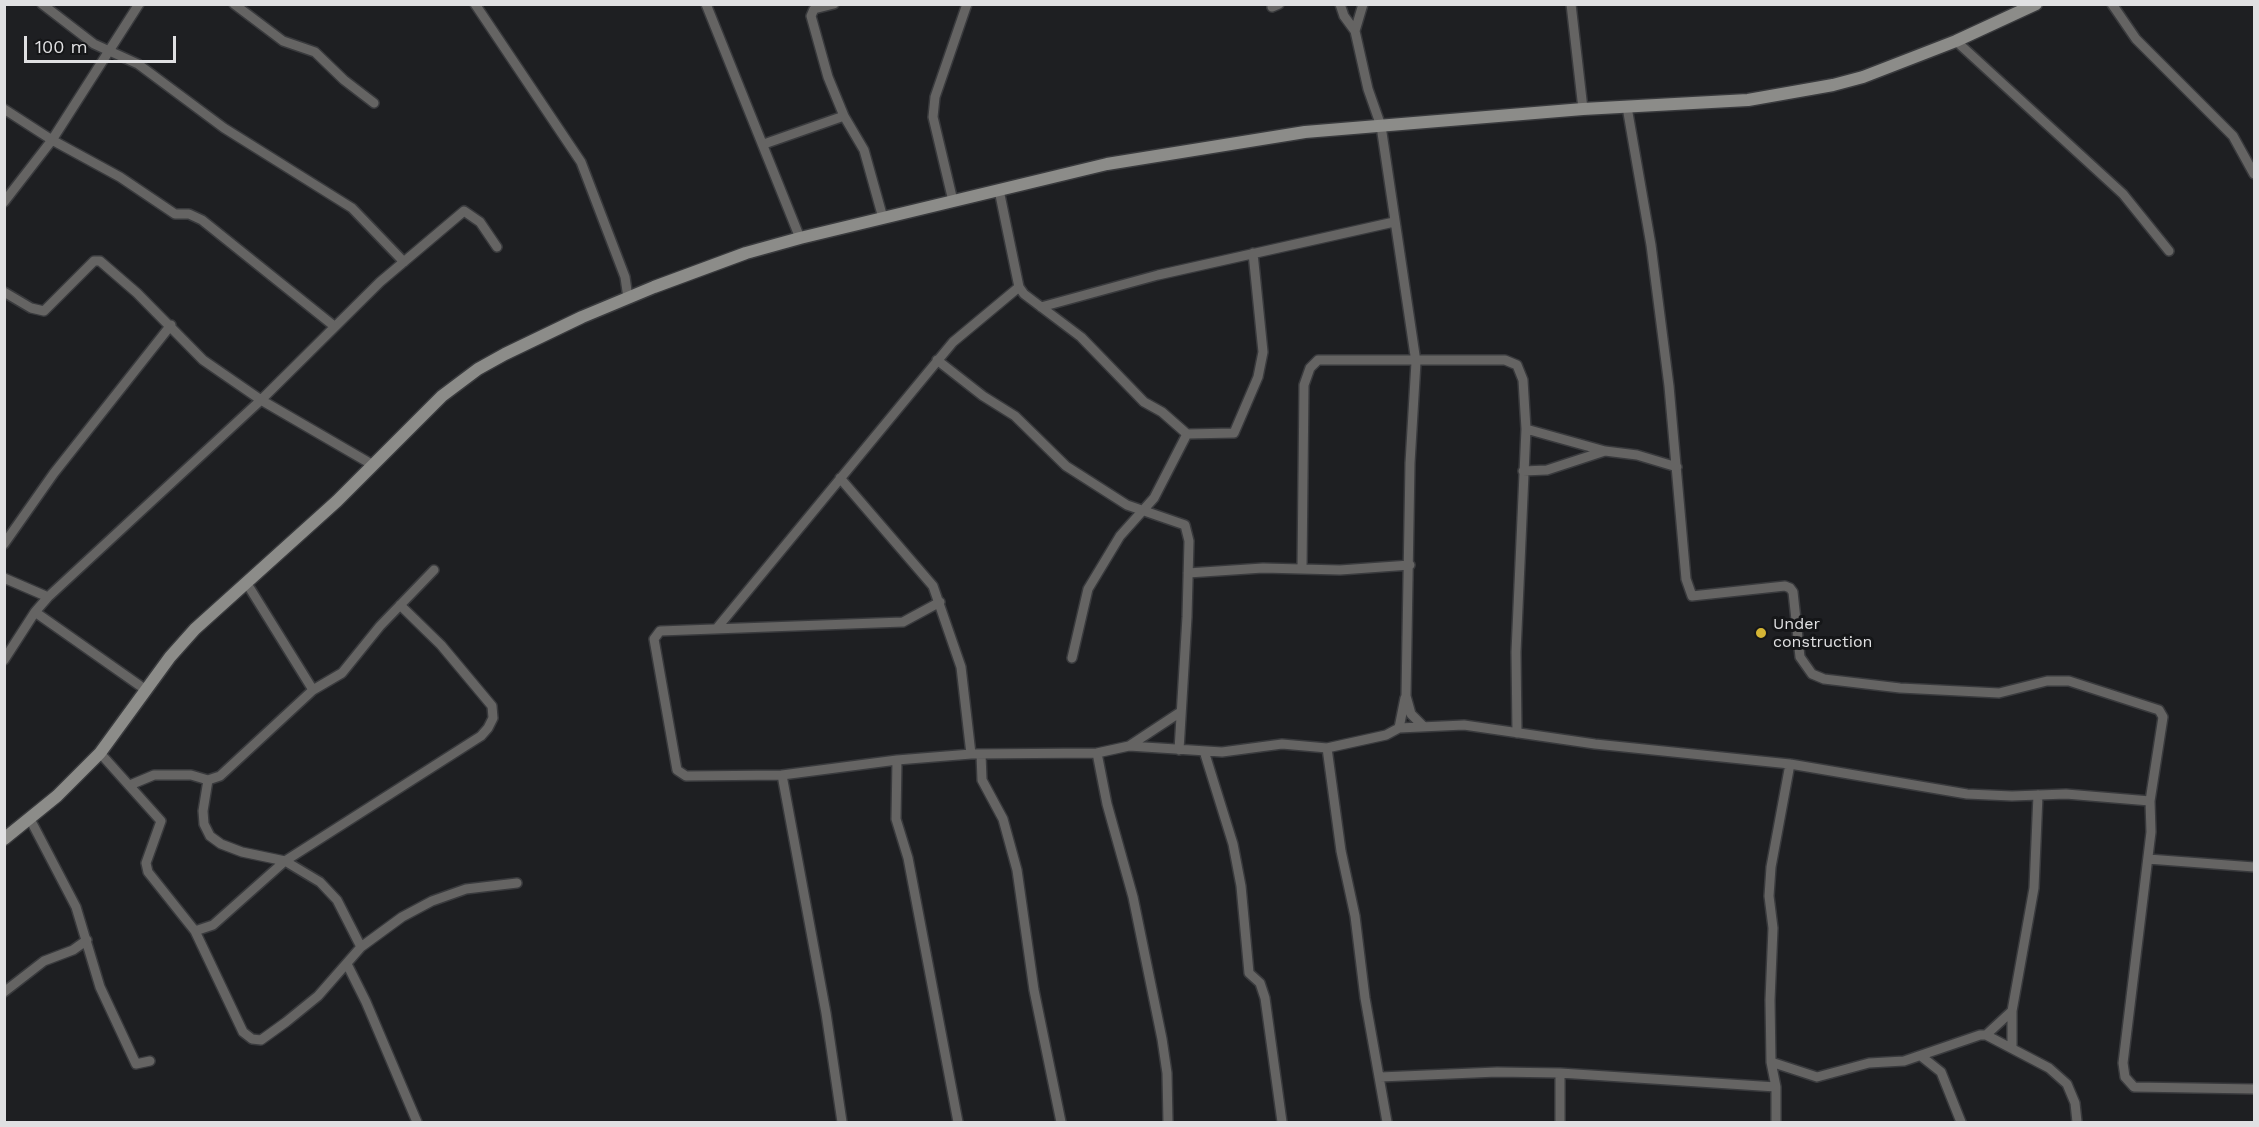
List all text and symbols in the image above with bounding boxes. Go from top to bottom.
scale bar [27,24,178,62]
text: 100 m [35,36,88,57]
place label: Under construction [1773,614,1872,652]
marker: Under construction [1754,626,1768,640]

